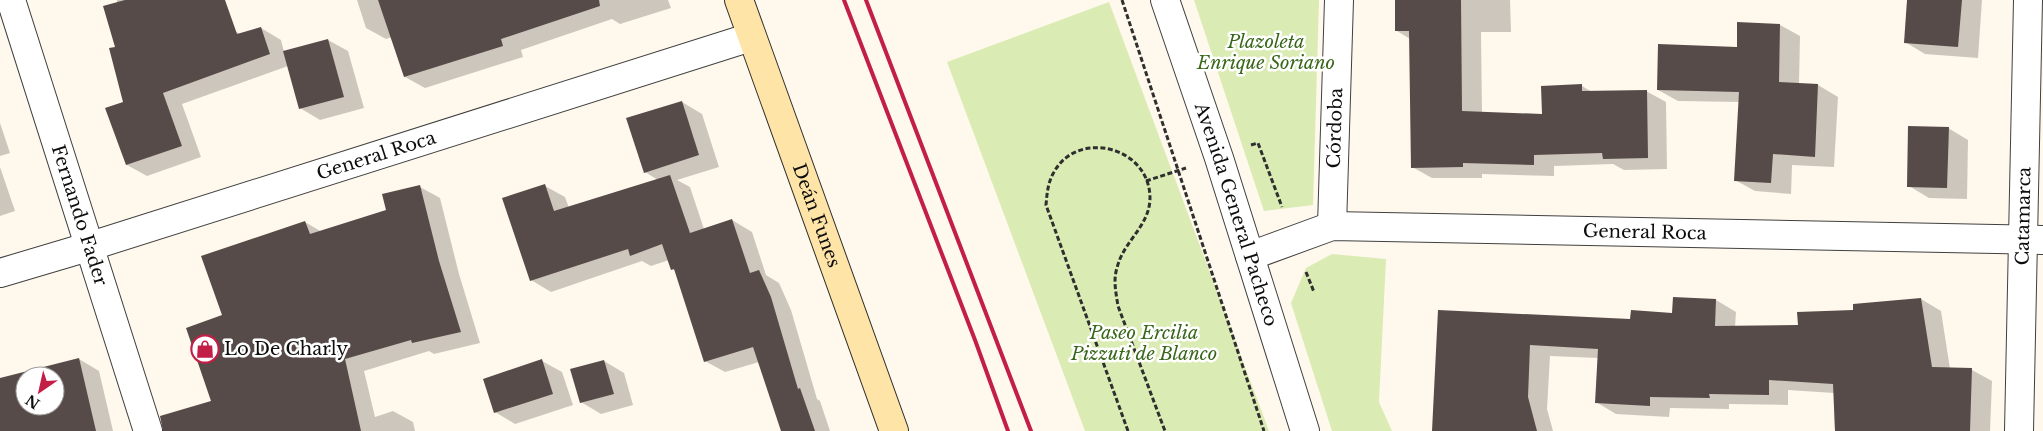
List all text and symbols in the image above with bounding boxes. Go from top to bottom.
park label: Plazoleta Enrique Soriano [1196,31,1335,74]
street label: Córdoba [1323,88,1347,169]
street label: Avenida General Pacheco [1190,99,1282,329]
street label: General Roca [314,127,438,185]
street label: Fernando Fader [47,142,112,289]
street label: Deán Funes [788,161,845,270]
street label: Catamarca [2011,167,2036,266]
street label: General Roca [1583,220,1707,244]
park label: Paseo Ercilia Pizzuti de Blanco [1070,322,1217,365]
shop icon: Lo De Charly [190,334,220,364]
place label: Lo De Charly [224,338,349,360]
north arrow [15,366,65,416]
text: N [22,391,43,413]

